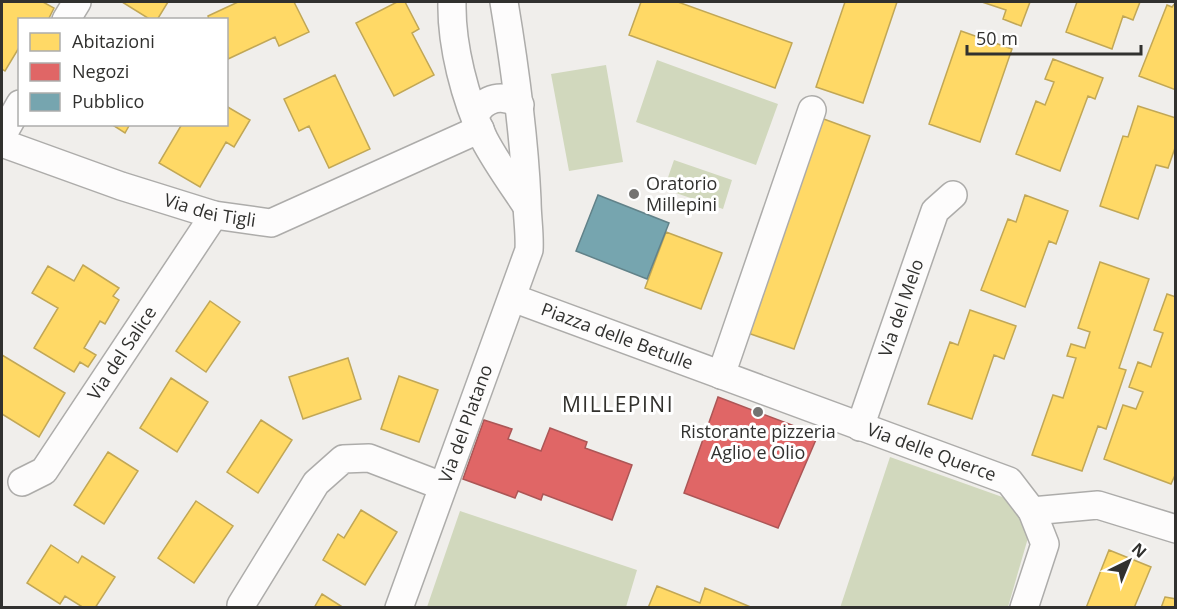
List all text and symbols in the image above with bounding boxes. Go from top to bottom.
legend [18,18,228,126]
scale bar [967,18,1141,56]
text: 50 m [976,26,1018,50]
text: Abitazioni [72,29,155,53]
text: Negozi [72,59,129,83]
text: Pubblico [72,89,144,113]
place label: Oratorio Millepini [646,171,717,216]
street label: Via dei Tigli [161,187,257,232]
marker: Oratorio Millepini [627,187,641,201]
street label: Via del Melo [872,256,928,360]
street label: Piazza delle Betulle [538,296,697,375]
street label: Via del Salice [82,301,161,404]
street label: Via del Platano [433,361,497,486]
district label: MILLEPINI [562,390,674,418]
marker: Ristorante pizzeria Aglio e Olio [751,405,765,419]
street label: Via delle Querce [864,417,1000,486]
place label: Ristorante pizzeria Aglio e Olio [680,419,836,464]
north arrow [1099,531,1159,591]
text: N [1127,538,1151,563]

